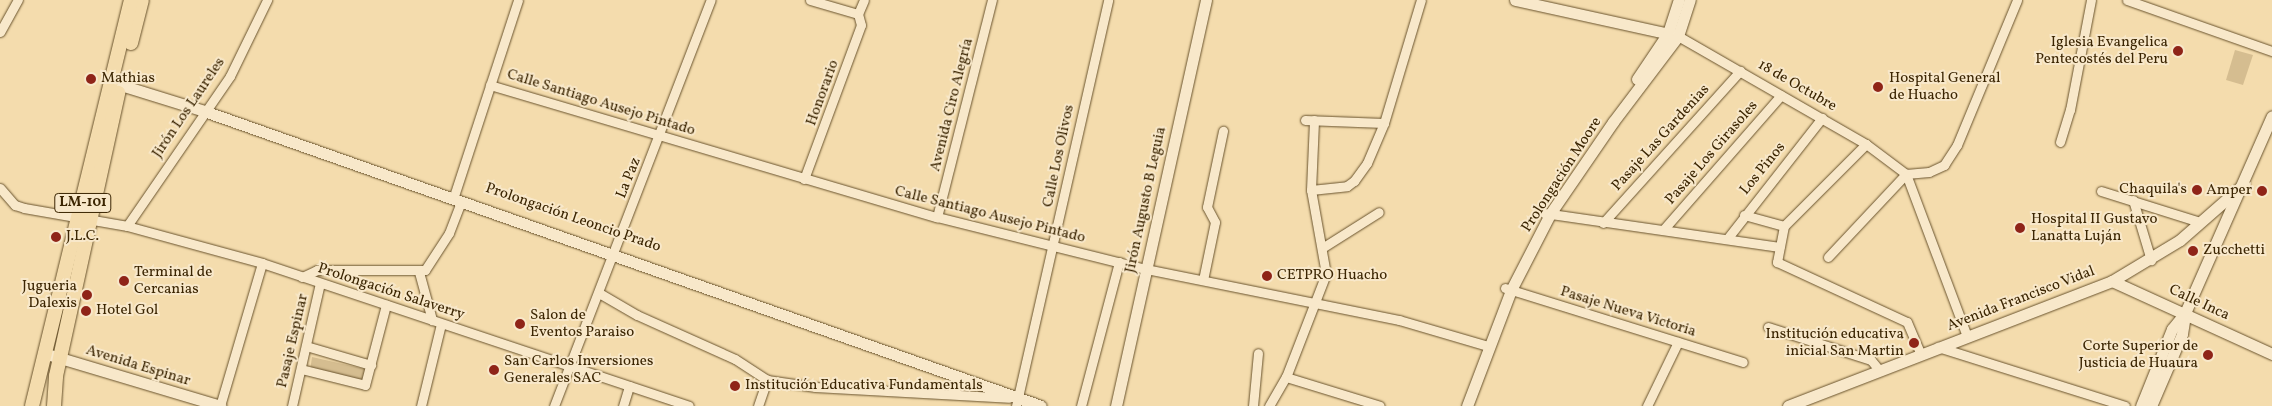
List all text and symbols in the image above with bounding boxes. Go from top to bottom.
place label: Iglesia Evangelica Pentecostés del Peru [2035,33,2168,68]
street label: Avenida Ciro Alegría [927,37,977,173]
marker: Iglesia Evangelica Pentecostés del Peru [2172,45,2184,57]
street label: Jirón Los Laureles [149,54,229,162]
street label: 18 de Octubre [1754,56,1840,116]
street label: Honorario [803,58,843,128]
street label: Calle Santiago Ausejo Pintado [505,66,697,140]
place label: Hospital General de Huacho [1889,69,2000,104]
place label: Mathias [101,70,155,88]
marker: Mathias [85,73,97,85]
marker: Hospital General de Huacho [1871,80,1885,94]
street label: Pasaje Las Gardenias [1608,81,1714,195]
street label: Pasaje Los Girasoles [1662,97,1762,209]
street label: Calle Los Olivos [1039,103,1079,209]
street label: Prolongación Moore [1518,114,1606,236]
street label: Jirón Augusto B Leguia [1122,125,1170,275]
street label: Los Pinos [1736,139,1790,199]
street label: La Paz [613,155,645,201]
street label: Prolongación Leoncio Prado [483,180,663,256]
place label: Chaquila's [2119,181,2187,199]
place label: Amper [2206,182,2252,200]
street label: Calle Santiago Ausejo Pintado [893,183,1087,247]
marker: Chaquila's [2191,184,2203,196]
marker: Amper [2256,185,2268,197]
road number: LM-101 [54,192,112,214]
place label: Hospital II Gustavo Lanatta Luján [2031,210,2158,245]
marker: Hospital II Gustavo Lanatta Luján [2013,221,2027,235]
place label: J.L.C. [66,228,99,246]
marker: J.L.C. [50,231,62,243]
place label: Zucchetti [2203,242,2265,260]
marker: Zucchetti [2187,245,2199,257]
street label: Prolongación Salaverry [315,260,467,324]
street label: Avenida Francisco Vidal [1944,262,2098,336]
place label: Terminal de Cercanias [134,263,212,298]
place label: CETPRO Huacho [1277,267,1387,285]
marker: CETPRO Huacho [1261,270,1273,282]
marker: Terminal de Cercanias [118,275,130,287]
place label: Jugueria Dalexis [22,277,77,312]
street label: Calle Inca [2166,281,2232,325]
street label: Pasaje Nueva Victoria [1558,283,1698,341]
marker: Jugueria Dalexis [81,289,93,301]
street label: Pasaje Espinar [273,292,313,390]
place label: Hotel Gol [96,302,158,320]
marker: Hotel Gol [80,305,92,317]
place label: Salon de Eventos Paraiso [530,306,634,341]
marker: Salon de Eventos Paraiso [514,318,526,330]
place label: Institución educativa inicial San Martin [1766,325,1904,360]
marker: Institución educativa inicial San Martin [1908,337,1920,349]
place label: Corte Superior de Justicia de Huaura [2079,337,2198,372]
street label: Avenida Espinar [84,342,192,390]
marker: Corte Superior de Justicia de Huaura [2202,349,2214,361]
place label: San Carlos Inversiones Generales SAC [504,352,653,387]
marker: San Carlos Inversiones Generales SAC [488,364,500,376]
place label: Institución Educativa Fundamentals [745,377,983,395]
marker: Institución Educativa Fundamentals [729,380,741,392]

